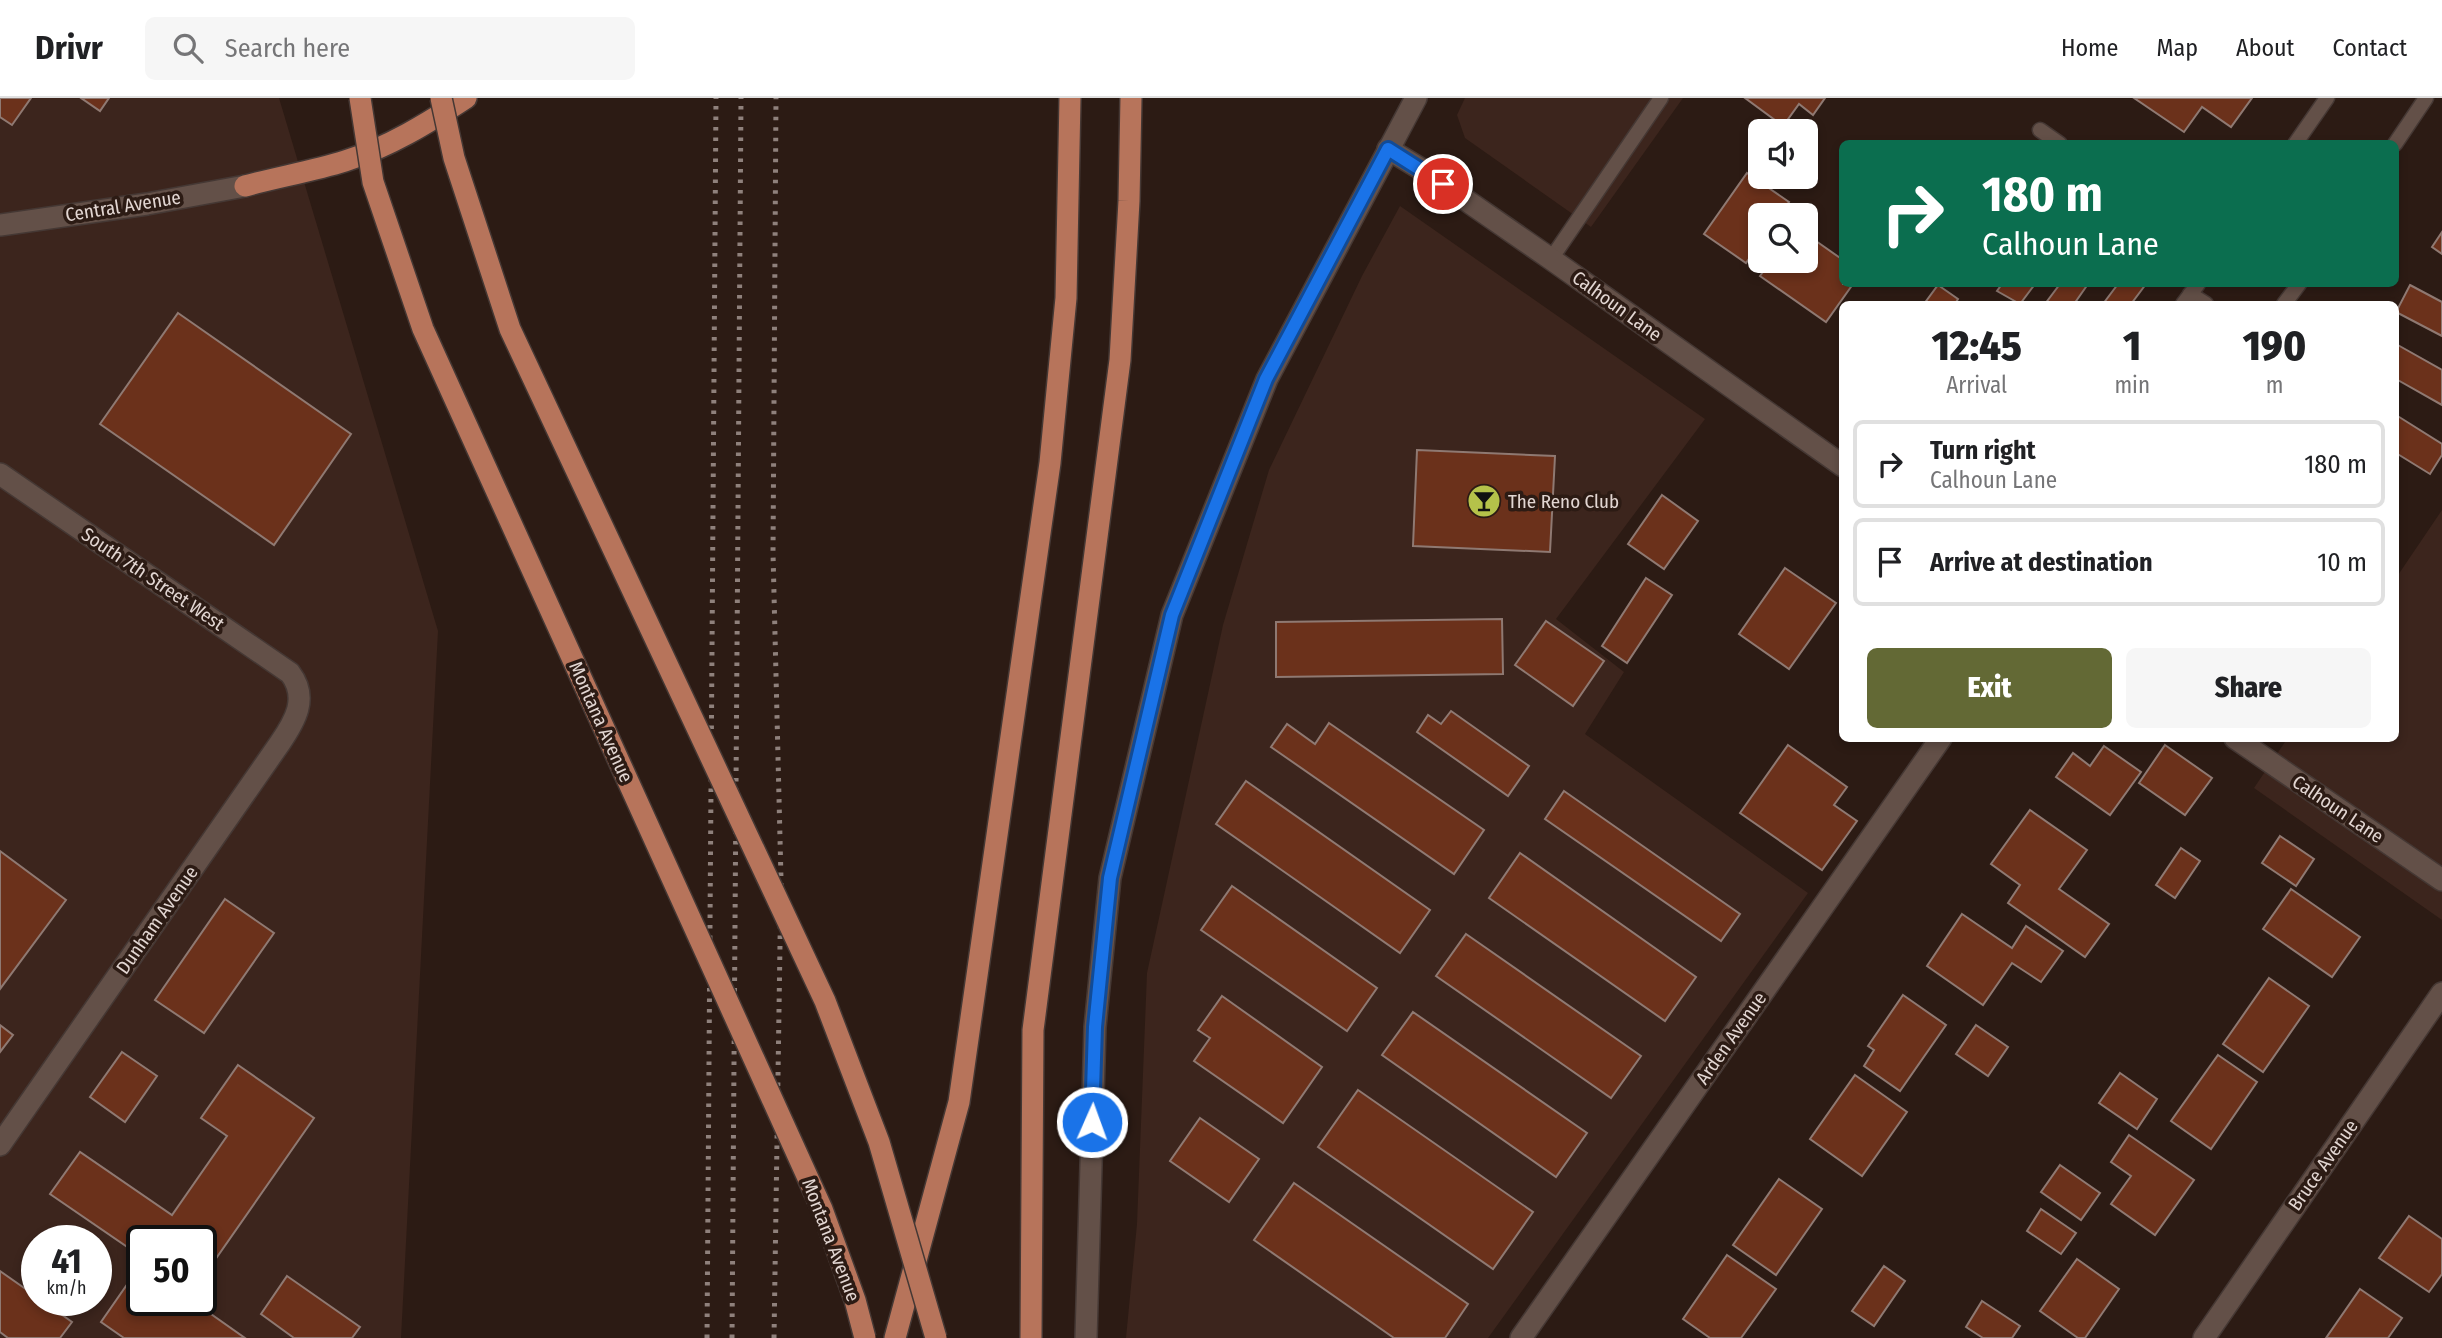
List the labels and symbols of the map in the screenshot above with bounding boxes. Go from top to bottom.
pin [1413,154,1473,214]
street label: Central Avenue [64,186,182,226]
street label: Calhoun Lane [1568,266,1666,346]
bar icon: The Reno Club [1465,482,1503,520]
place label: The Reno Club [1508,490,1619,513]
street label: South 7th Street West [77,523,229,636]
street label: Montana Avenue [564,658,638,786]
street label: Calhoun Lane [2288,770,2388,848]
street label: Dunham Avenue [111,862,203,978]
street label: Arden Avenue [1691,987,1771,1089]
position arrow [1055,1085,1129,1159]
street label: Bruce Avenue [2283,1115,2363,1215]
street label: Montana Avenue [797,1175,865,1305]
speed limit sign: 50 [126,1225,217,1316]

